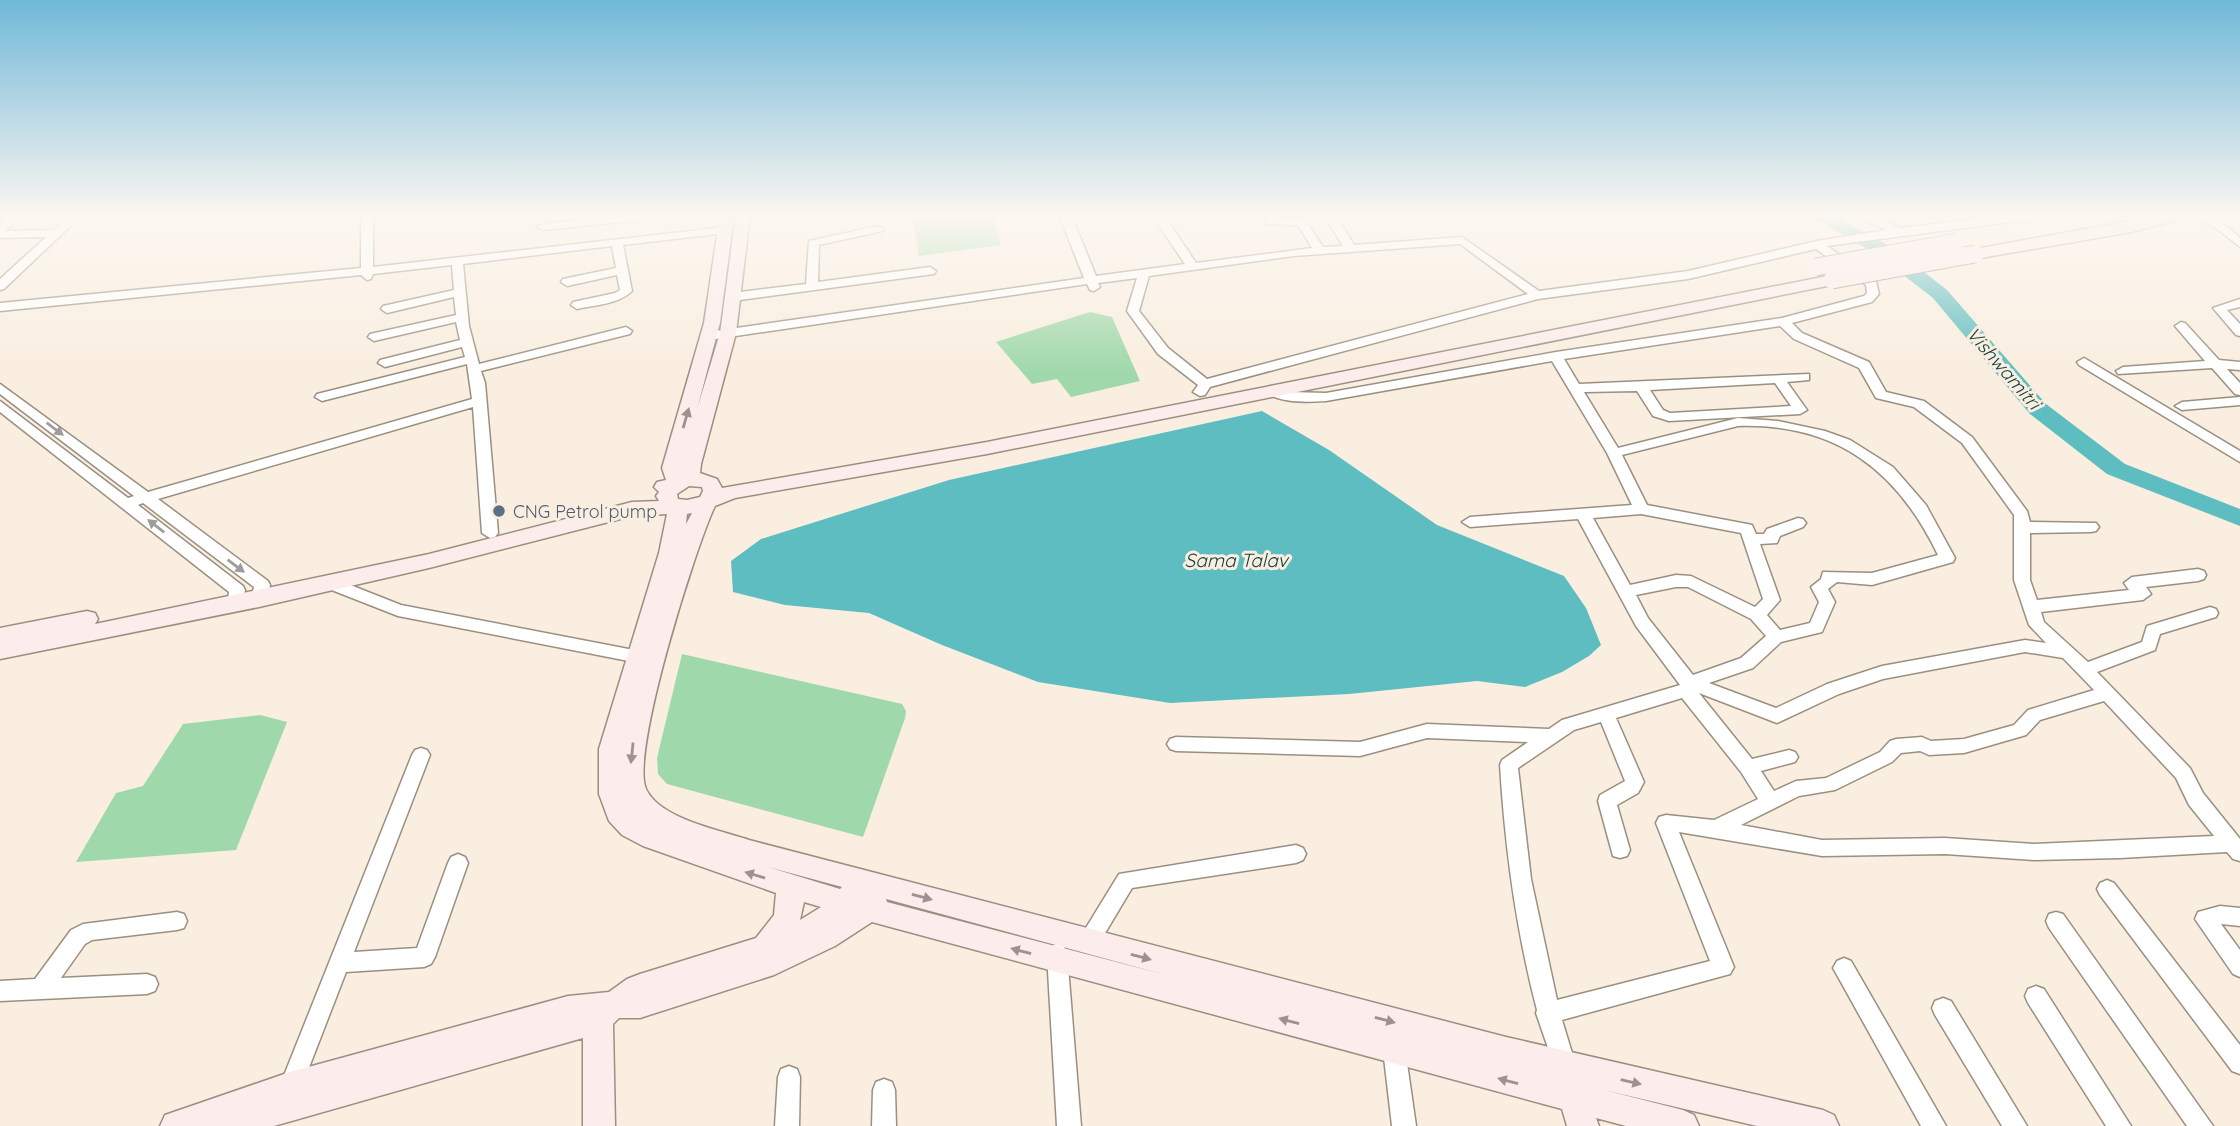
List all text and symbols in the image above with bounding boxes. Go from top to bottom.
water label: Vishwamitri [1962,322,2048,416]
one-way arrow [682,407,692,428]
one-way arrow [45,422,63,437]
place label: CNG Petrol pump [513,500,657,523]
marker: CNG Petrol pump [491,503,507,519]
one-way arrow [147,519,165,534]
water label: Sama Talav [1184,548,1289,572]
one-way arrow [227,559,245,573]
one-way arrow [626,743,637,765]
one-way arrow [744,870,765,880]
one-way arrow [911,892,933,903]
one-way arrow [1010,945,1031,955]
one-way arrow [1130,952,1152,963]
one-way arrow [1277,1015,1299,1026]
one-way arrow [1374,1015,1396,1026]
one-way arrow [1497,1075,1518,1085]
one-way arrow [1620,1076,1642,1087]

